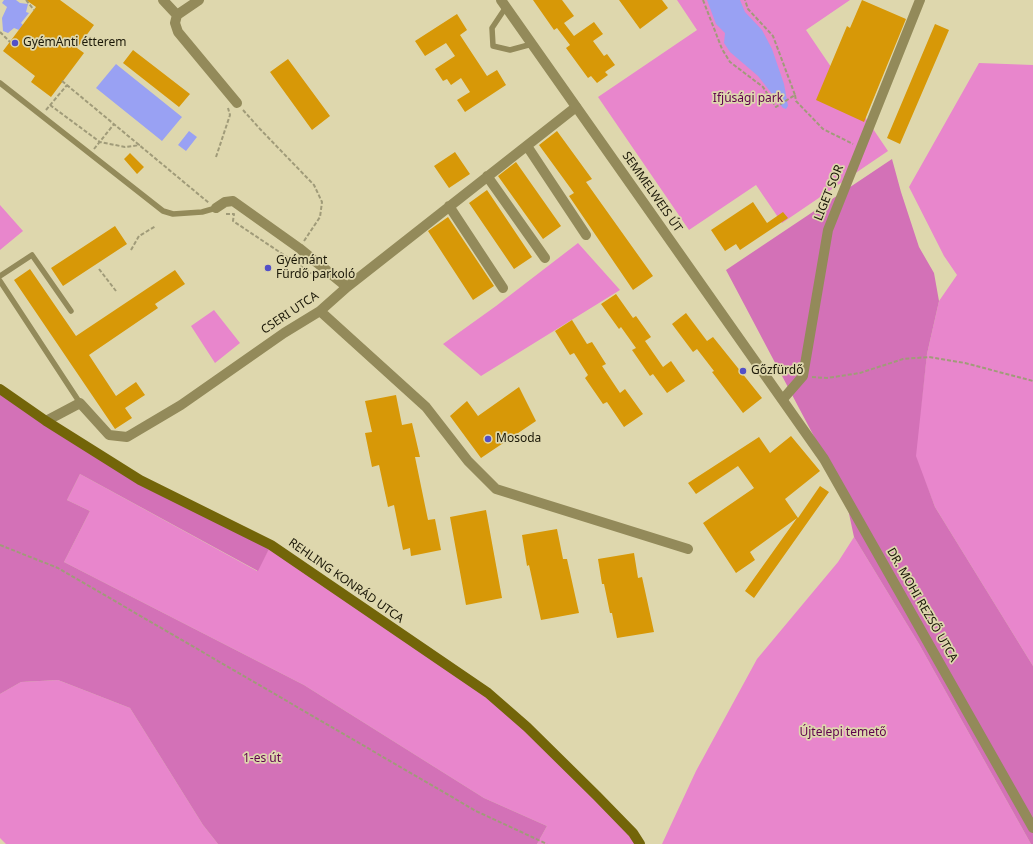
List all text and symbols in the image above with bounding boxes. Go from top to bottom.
place label: GyémAnti étterem [23,36,126,50]
marker: GyémAnti étterem [10,38,20,48]
park label: Ifjúsági park [713,92,783,106]
street label: SEMMELWEIS ÚT [619,149,685,235]
street label: LIGET SOR [811,163,847,223]
place label: Gyémánt Fürdő parkoló [276,254,355,282]
marker: Gyémánt Fürdő parkoló [263,263,273,273]
street label: CSERI UTCA [259,289,321,337]
place label: Gőzfürdő [751,364,803,378]
marker: Gőzfürdő [738,366,748,376]
place label: Mosoda [496,432,541,446]
marker: Mosoda [483,434,493,444]
street label: REHLING KONRÁD UTCA [286,536,406,626]
street label: DR. MOHI REZSŐ UTCA [883,545,961,665]
park label: Újtelepi temető [799,726,887,740]
park label: 1-es út [243,752,281,766]

